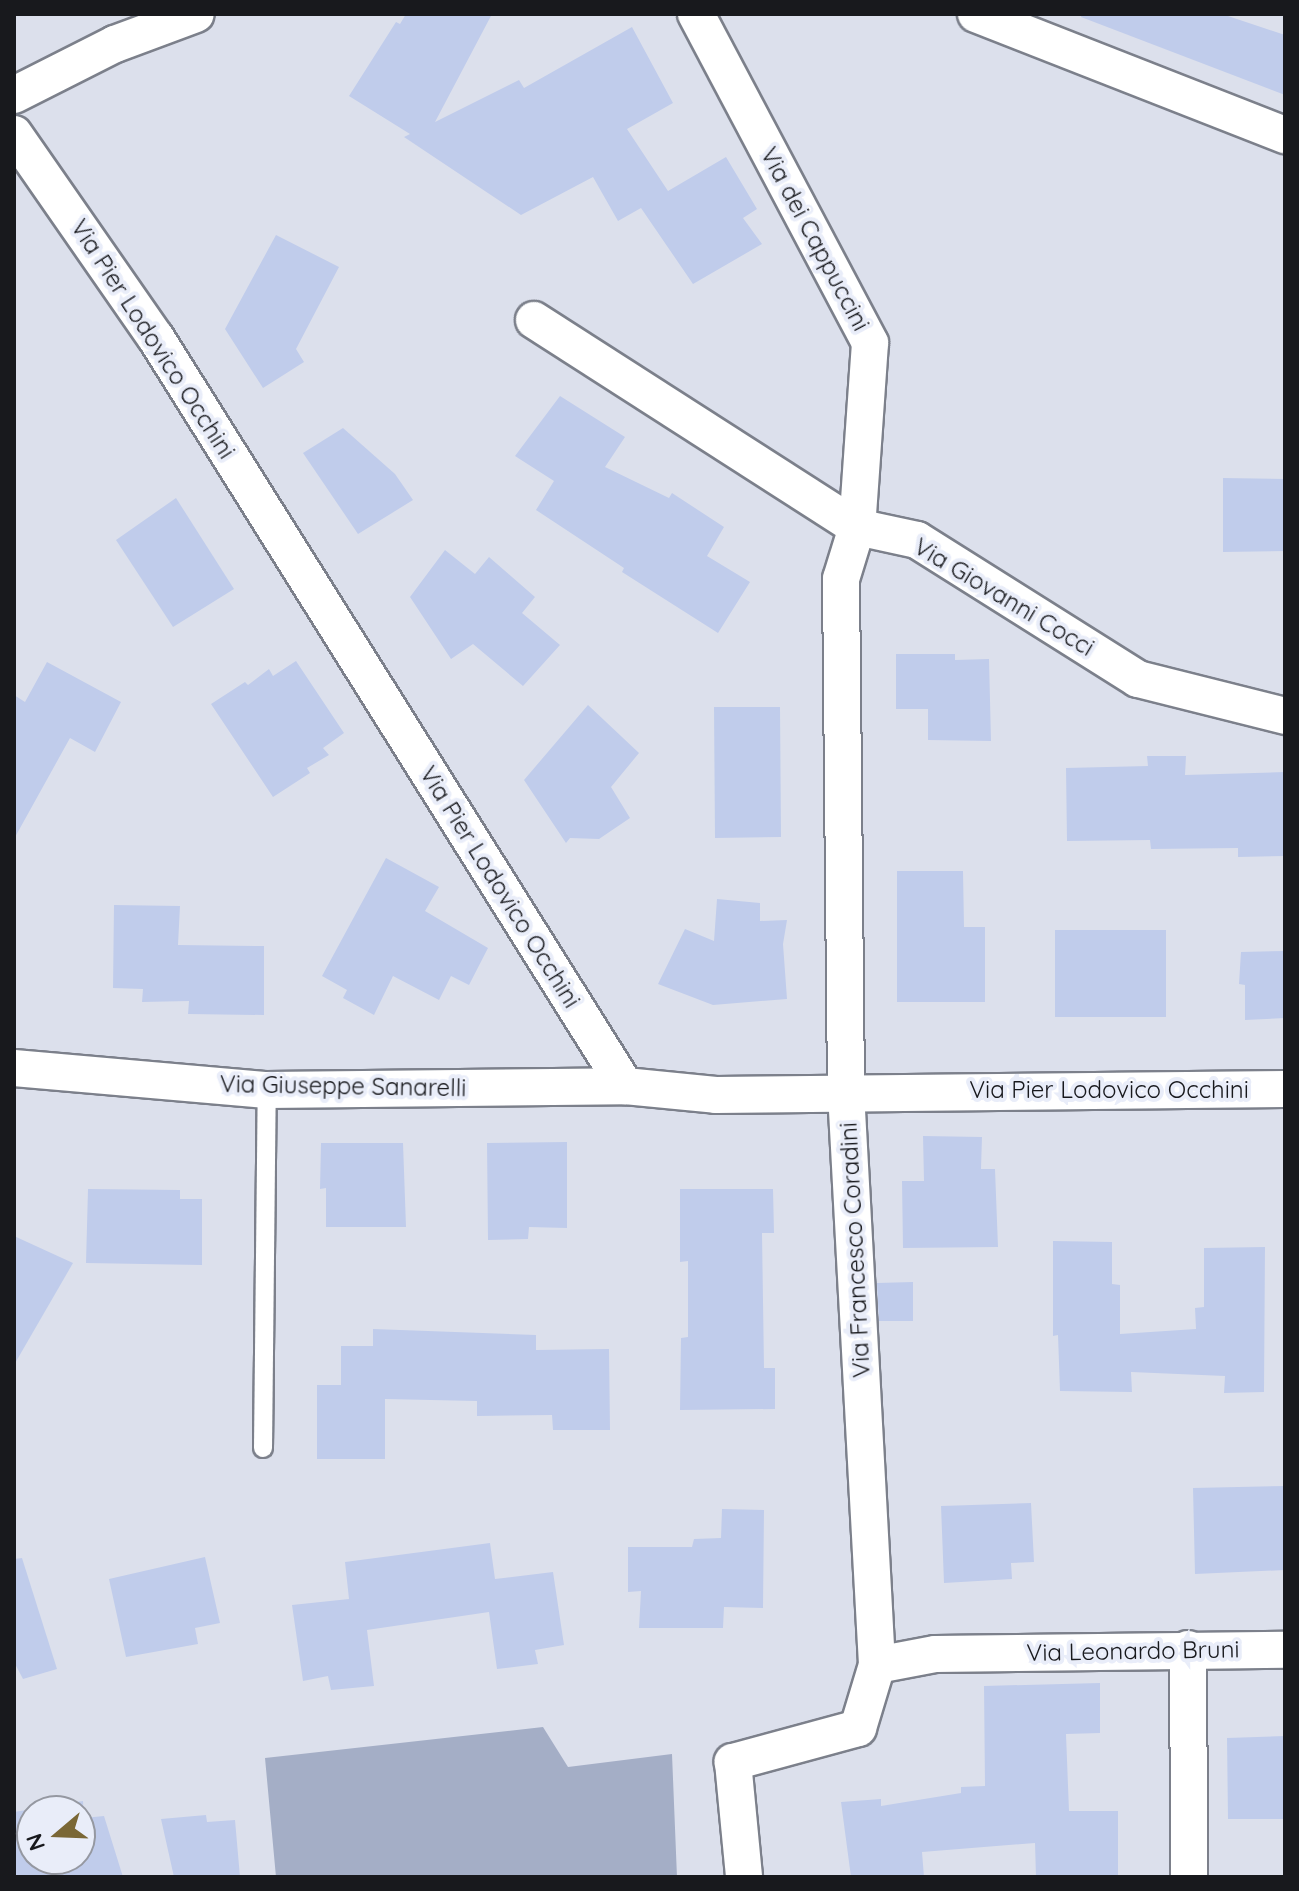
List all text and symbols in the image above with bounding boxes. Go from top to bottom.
street label: Via dei Cappuccini [754,142,876,336]
street label: Via Pier Lodovico Occhini [65,214,241,464]
street label: Via Giovanni Cocci [909,532,1099,662]
street label: Via Pier Lodovico Occhini [414,761,586,1013]
street label: Via Giuseppe Sanarelli [219,1069,467,1103]
street label: Via Pier Lodovico Occhini [969,1076,1249,1104]
street label: Via Francesco Coradini [834,1121,876,1379]
street label: Via Leonardo Bruni [1026,1635,1240,1667]
north arrow [16,1795,96,1875]
text: N [19,1830,51,1854]

